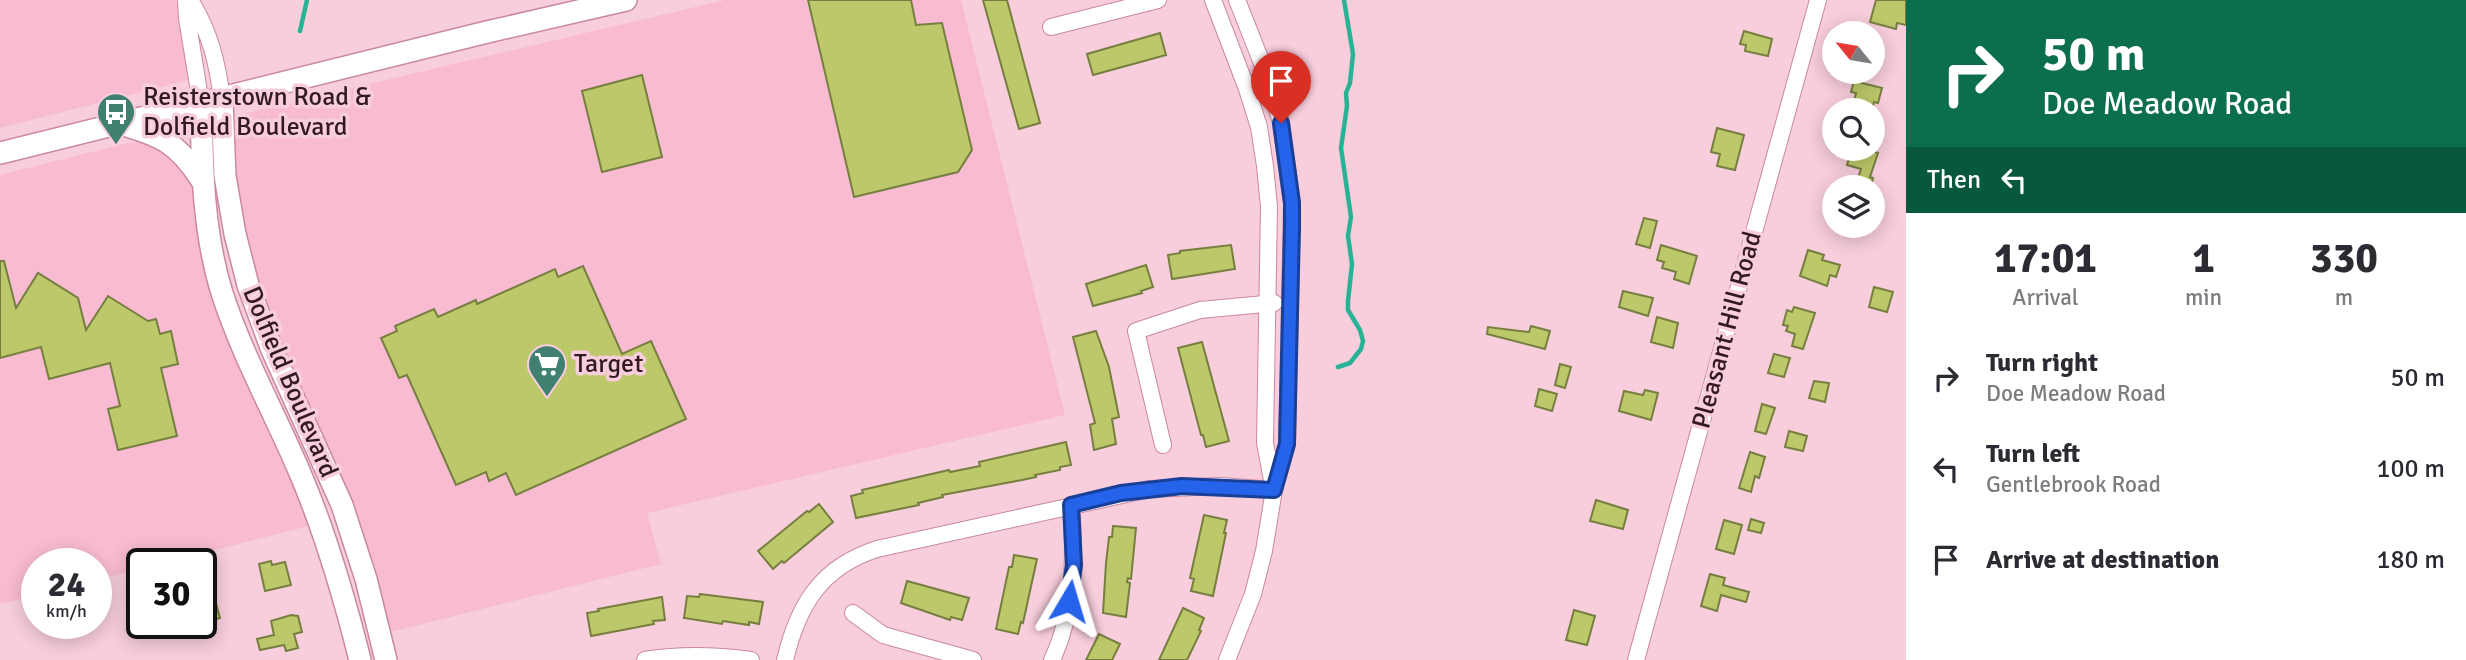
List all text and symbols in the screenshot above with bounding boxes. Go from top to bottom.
north arrow [1822,21,1885,84]
map controls [1822,21,1885,238]
text: 50 m [2042,24,2145,84]
icon: right [1927,28,2018,119]
pin [1251,51,1311,123]
icon: arrive [1262,62,1300,100]
place label: Reisterstown Road & Dolfield Boulevard [143,81,371,143]
text: Doe Meadow Road [2042,84,2292,123]
bus stop icon: Reisterstown Road & Dolfield Boulevard [95,91,137,146]
button: search [1822,98,1885,161]
icon: left [1995,161,2033,199]
text: Then [1927,164,1981,196]
button: layers [1822,175,1885,238]
street label: Pleasant Hill Road [1685,228,1769,432]
text: 17:01 [1994,233,2097,284]
text: 1 [2192,233,2215,284]
text: 330 [2310,233,2378,284]
street label: Dolfield Boulevard [235,282,345,482]
text: Arrival [2012,283,2079,312]
text: min [2185,283,2222,312]
text: m [2335,283,2353,312]
supermarket icon: Target [526,343,568,398]
text: Turn right [1986,347,2098,379]
place label: Target [574,348,643,380]
icon: right [1927,359,1965,397]
text: 50 m [2390,362,2445,394]
text: Doe Meadow Road [1986,379,2166,408]
text: Turn left [1986,438,2080,470]
icon: left [1927,450,1965,488]
text: 100 m [2376,453,2445,485]
text: Gentlebrook Road [1986,470,2161,499]
icon: arrive [1927,541,1965,579]
text: Arrive at destination [1986,544,2219,576]
text: 180 m [2376,544,2445,576]
speed limit sign: 30 [126,548,217,639]
text: 24 [48,563,85,606]
position arrow [1032,564,1106,638]
text: km/h [46,600,87,622]

